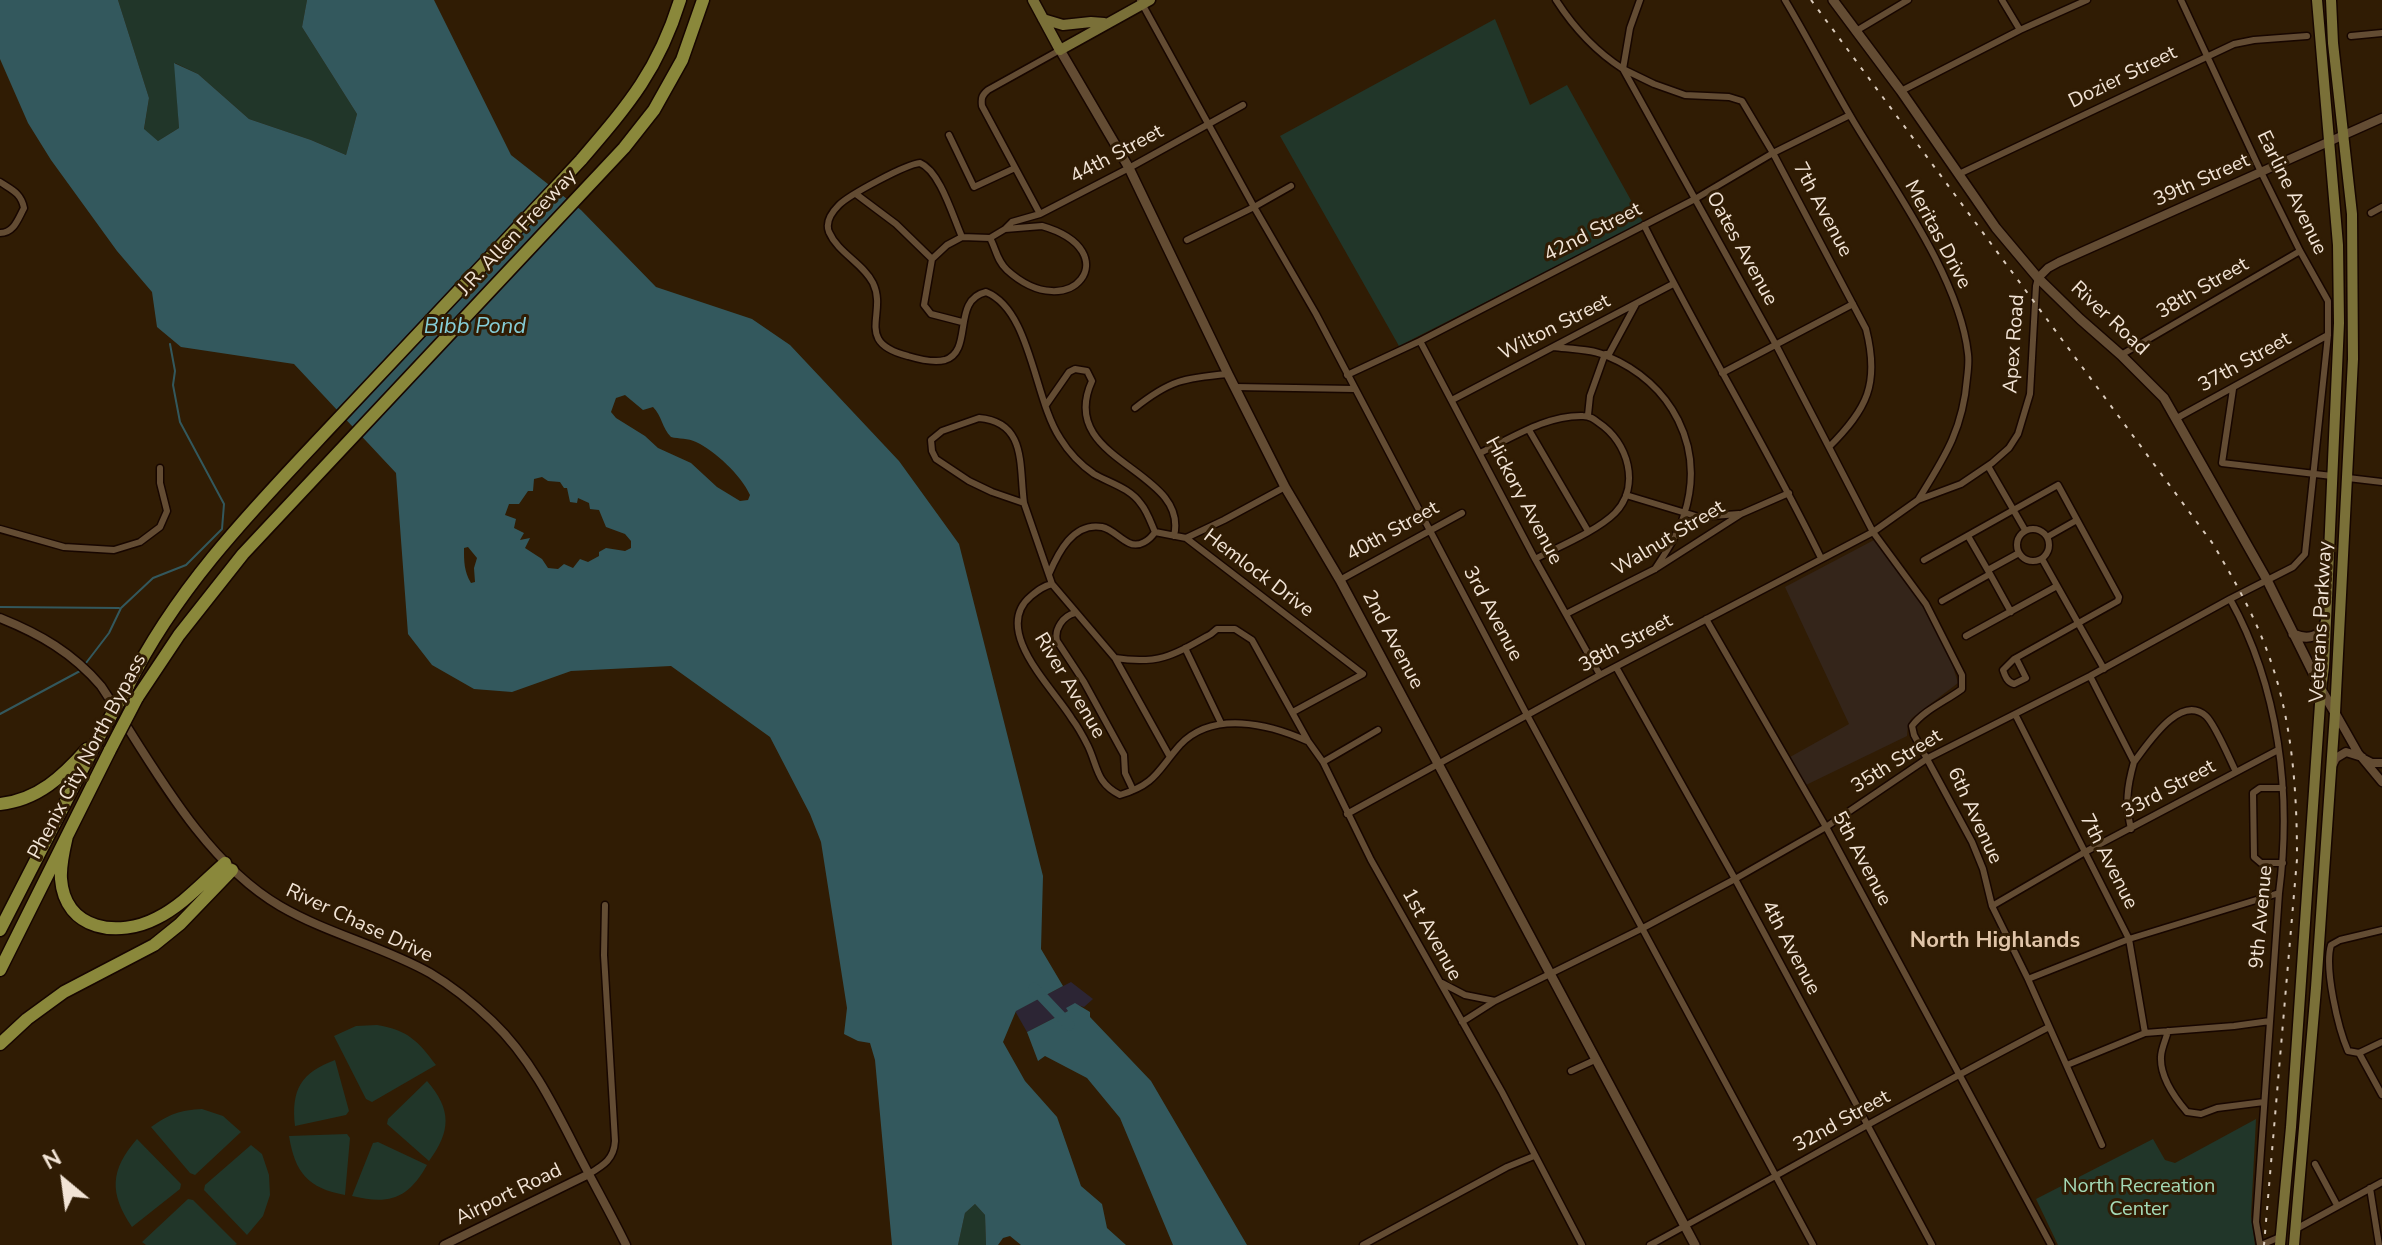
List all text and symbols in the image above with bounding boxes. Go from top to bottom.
street label: Dozier Street [2065,42,2181,114]
street label: 44th Street [1066,120,1168,190]
street label: Earline Avenue [2251,127,2331,259]
street label: 39th Street [2150,149,2254,213]
street label: 7th Avenue [1787,159,1857,261]
street label: J.R. Allen Freeway [453,165,583,301]
street label: Meritas Drive [1898,177,1976,293]
street label: Oates Avenue [1700,188,1782,310]
street label: 42nd Street [1540,198,1646,268]
street label: 38th Street [2153,253,2253,325]
street label: River Road [2065,277,2153,361]
street label: Wilton Street [1495,290,1615,366]
street label: Apex Road [2000,294,2030,394]
water label: Bibb Pond [424,315,526,341]
street label: 37th Street [2195,328,2295,398]
street label: Hickory Avenue [1479,433,1567,569]
street label: Walnut Street [1609,496,1729,582]
street label: 40th Street [1343,497,1443,567]
street label: Hemlock Drive [1198,525,1318,623]
street label: Veterans Parkway [2306,541,2338,703]
street label: 3rd Avenue [1457,562,1527,666]
street label: 2nd Avenue [1356,587,1428,693]
street label: 38th Street [1575,609,1677,679]
street label: River Avenue [1028,629,1110,743]
street label: Phenix City North Bypass [24,650,152,864]
street label: 35th Street [1847,725,1947,799]
street label: 33rd Street [2118,755,2220,825]
street label: 6th Avenue [1941,764,2007,868]
street label: 5th Avenue [1826,808,1896,910]
street label: 7th Avenue [2074,810,2142,914]
street label: 9th Avenue [2246,864,2278,970]
street label: River Chase Drive [282,879,436,969]
street label: 1st Avenue [1396,885,1466,985]
street label: 4th Avenue [1755,897,1825,999]
district label: North Highlands [1910,929,2080,955]
street label: 32nd Street [1790,1086,1894,1158]
north arrow [24,1141,104,1221]
text: N [38,1143,67,1177]
street label: Airport Road [452,1159,566,1231]
park label: North Recreation Center [2063,1175,2215,1222]

